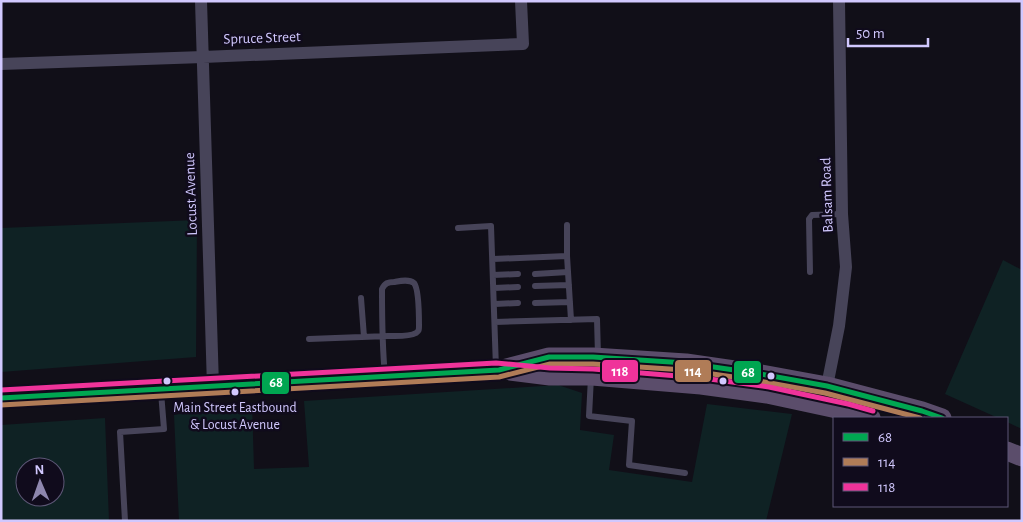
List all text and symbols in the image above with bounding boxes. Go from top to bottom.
scale bar [848,15,928,47]
text: 50 m [856,26,885,41]
street label: Spruce Street [223,29,301,47]
street label: Locust Avenue [182,152,200,236]
street label: Balsam Road [818,157,836,233]
line badge: 118 [601,359,639,383]
line badge: 114 [674,359,712,383]
line badge: 68 [733,360,762,384]
text: 118 [612,365,629,379]
text: 114 [684,365,702,379]
text: 68 [741,366,755,380]
line badge: 68 [261,371,290,395]
unlabelled marker [766,371,776,381]
unlabelled marker [162,376,172,386]
text: 68 [269,376,283,390]
unlabelled marker [718,376,728,386]
marker: Main Street Eastbound & Locust Avenue [230,387,240,397]
place label: Main Street Eastbound & Locust Avenue [173,401,297,432]
legend [833,417,1008,507]
text: 68 [878,430,892,445]
text: 114 [878,455,896,470]
north arrow [15,457,65,507]
text: N [34,463,45,477]
text: 118 [878,480,895,495]

